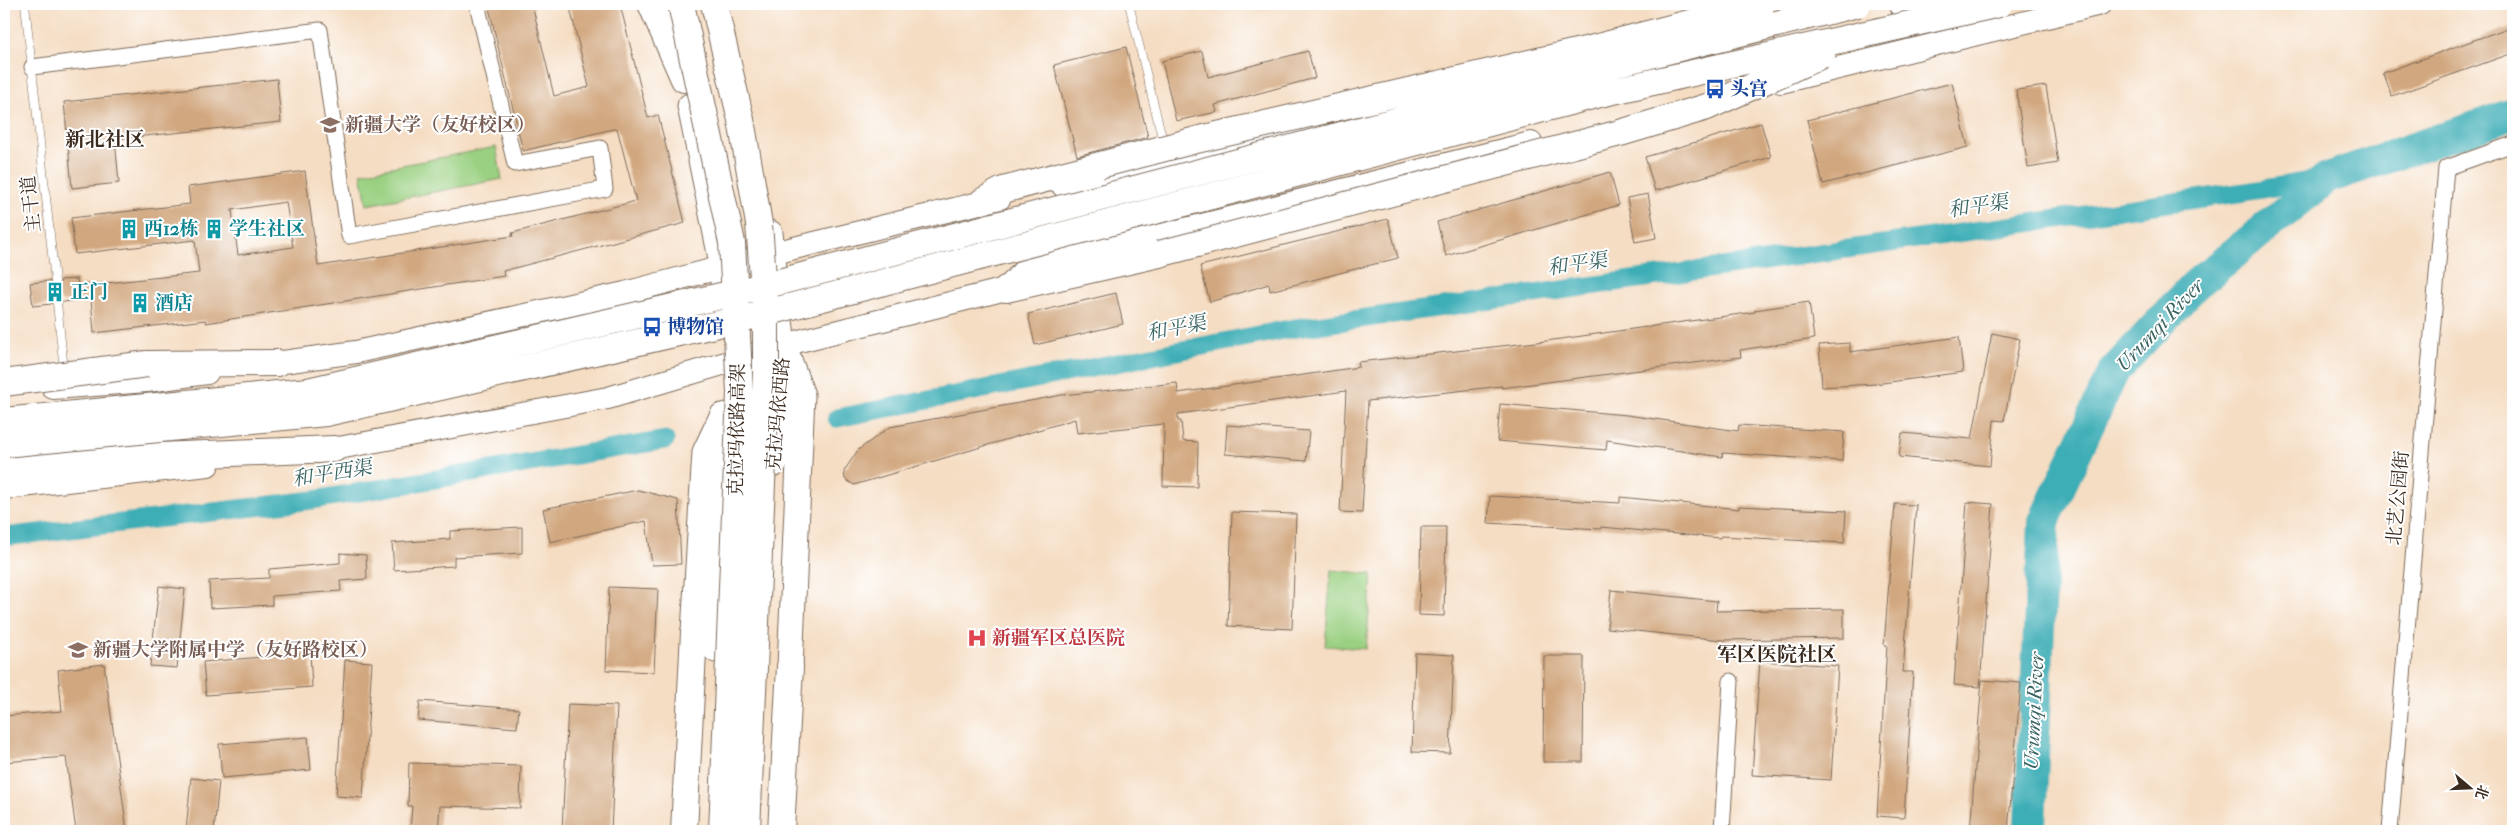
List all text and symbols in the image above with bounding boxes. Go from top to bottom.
bus stop icon: 头宫 [1704,78,1726,100]
place label: 头宫 [1730,78,1768,100]
school or university icon: 新疆大学（友好校区） [319,114,341,136]
place label: 新疆大学（友好校区） [345,114,535,136]
district label: 新北社区 [65,128,145,151]
street label: 主干道 [17,174,45,234]
water label: 和平渠 [1947,190,2012,222]
building icon: 西12栋 [118,218,140,240]
place label: 西12栋 [144,218,199,240]
building icon: 学生社区 [203,218,225,240]
place label: 学生社区 [229,218,305,240]
water label: 和平渠 [1546,248,1611,280]
water label: Urumqi River [2111,273,2210,376]
building icon: 正门 [44,281,66,303]
place label: 正门 [70,281,108,303]
building icon: 酒店 [129,292,151,314]
place label: 酒店 [155,292,193,314]
water label: 和平渠 [1144,310,1211,345]
bus stop icon: 博物馆 [641,316,663,338]
place label: 博物馆 [667,316,724,338]
street label: 克拉玛依西路 [762,356,794,472]
street label: 克拉玛依路高架 [725,363,749,497]
street label: 北艺公园街 [2383,450,2413,546]
water label: 和平西渠 [291,455,376,491]
hospital icon: 新疆军区总医院 [966,627,988,649]
place label: 新疆军区总医院 [992,627,1125,649]
school or university icon: 新疆大学附属中学（友好路校区） [67,639,89,661]
place label: 新疆大学附属中学（友好路校区） [93,639,378,661]
district label: 军区医院社区 [1717,643,1837,666]
water label: Urumqi River [2019,650,2049,770]
north arrow [2444,762,2494,812]
text: 北 [2472,783,2492,801]

